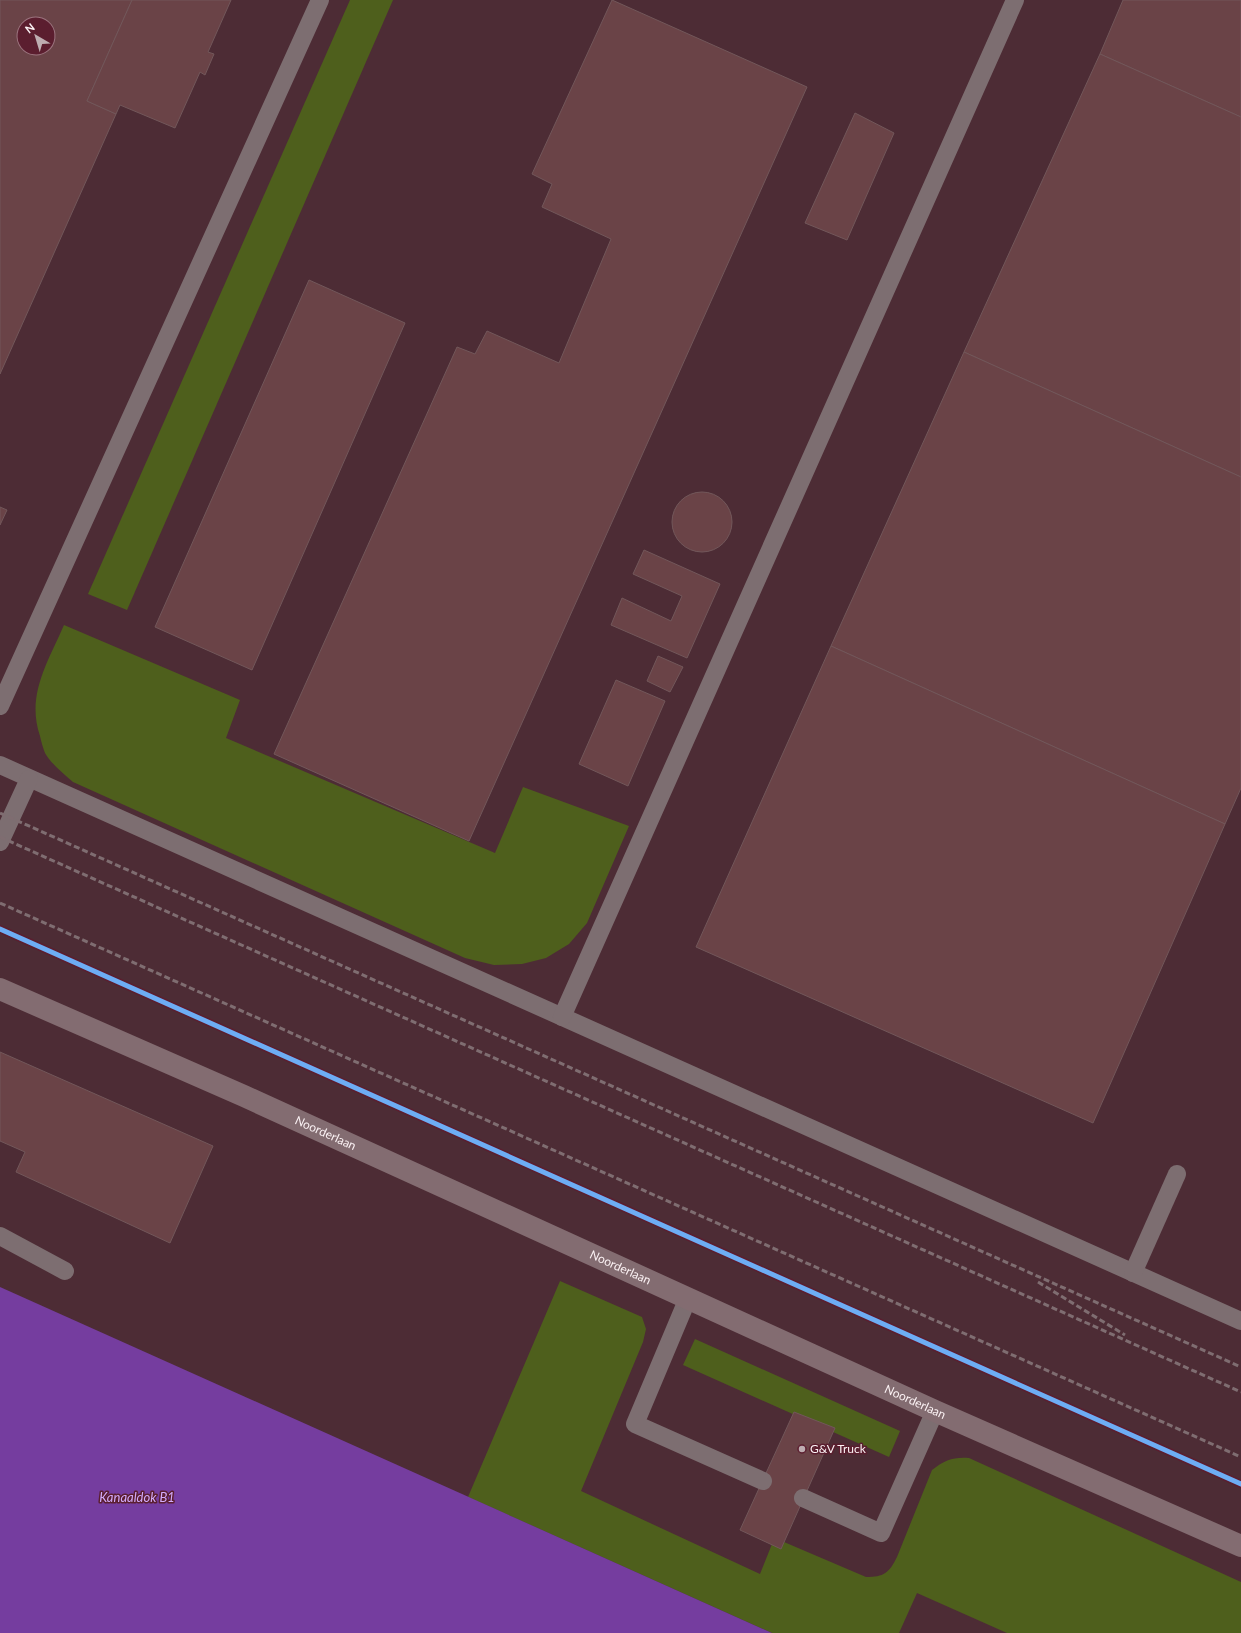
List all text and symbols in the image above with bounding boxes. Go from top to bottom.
north arrow [16,16,56,56]
text: N [22,20,37,35]
street label: Noorderlaan [293,1112,359,1153]
street label: Noorderlaan [588,1247,654,1288]
street label: Noorderlaan [882,1381,948,1422]
place label: G&V Truck [810,1441,867,1456]
marker: G&V Truck [797,1444,807,1454]
water label: Kanaaldok B1 [99,1489,175,1505]

